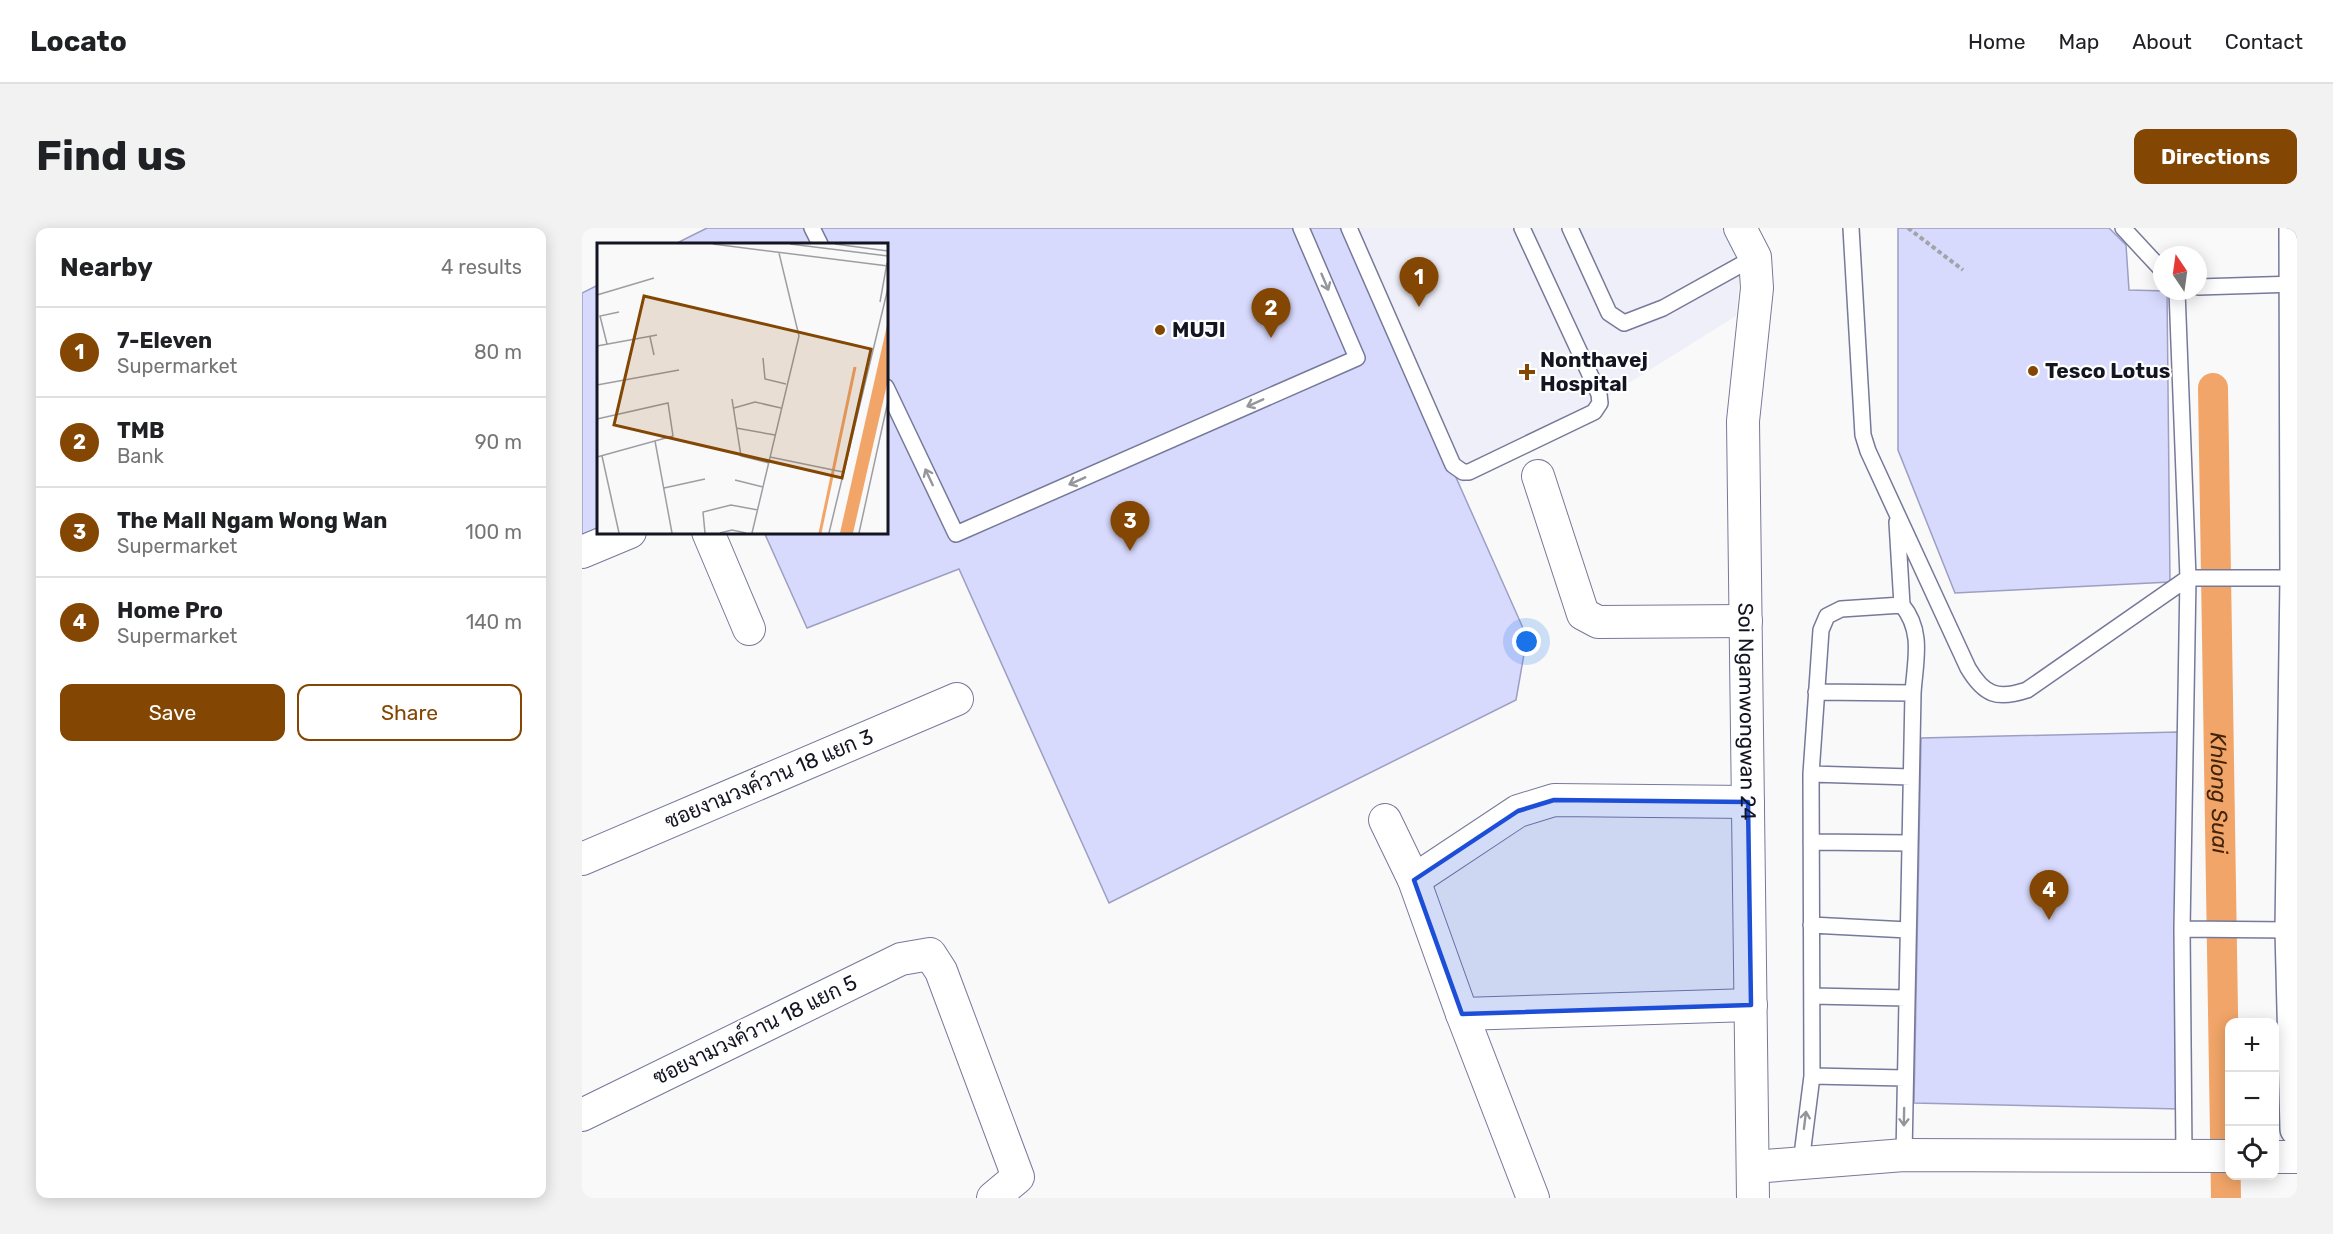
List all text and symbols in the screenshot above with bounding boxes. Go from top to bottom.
text: Locato [30,25,127,58]
text: Home [1968,29,2025,54]
text: Map [2058,29,2099,54]
text: About [2132,29,2192,54]
text: Contact [2225,29,2303,54]
button: Directions [2134,129,2297,184]
text: Find us [36,131,187,181]
inset map [597,243,888,534]
north arrow [2153,246,2207,300]
text: Nearby [60,252,153,283]
text: 4 results [441,255,522,279]
pin: 1 [1400,257,1438,307]
one-way arrow [1319,272,1331,290]
pin: 2 [1252,288,1290,338]
place label: MUJI [1172,317,1226,342]
marker: MUJI [1153,323,1167,337]
text: 7-Eleven [117,327,212,354]
text: 1 [75,340,84,364]
text: 80 m [474,340,522,364]
place label: Nonthavej Hospital [1540,347,1648,396]
text: Supermarket [117,354,237,378]
place label: Tesco Lotus [2045,358,2170,383]
marker: Nonthavej Hospital [1518,363,1536,381]
marker: Tesco Lotus [2026,364,2040,378]
one-way arrow [1247,398,1265,409]
text: TMB [117,417,165,444]
text: 2 [73,430,86,454]
text: 90 m [475,430,522,454]
text: Bank [117,444,164,468]
one-way arrow [922,469,934,487]
one-way arrow [1068,476,1086,488]
pin: 3 [1110,502,1150,551]
text: The Mall Ngam Wong Wan [117,507,387,534]
text: 3 [73,520,86,544]
text: 100 m [465,520,522,544]
text: Supermarket [117,534,237,558]
text: Home Pro [117,597,223,624]
street label: Soi Ngamwongwan 24 [1733,602,1761,821]
text: 4 [73,610,86,634]
text: 140 m [466,610,522,634]
text: Supermarket [117,624,237,648]
your location [1512,627,1541,656]
button: Save [60,684,285,741]
button: Share [297,684,522,741]
street label: ซอยงามวงค์วาน 18 แยก 3 [661,722,877,834]
water label: Khlong Suai [2205,732,2233,855]
pin: 4 [2030,870,2068,920]
street label: ซอยงามวงค์วาน 18 แยก 5 [648,968,861,1090]
map controls [2225,1018,2279,1180]
button: + [2225,1018,2279,1072]
button: − [2225,1072,2279,1126]
one-way arrow [1898,1106,1910,1126]
one-way arrow [1800,1110,1811,1130]
button: locate [2225,1126,2279,1180]

